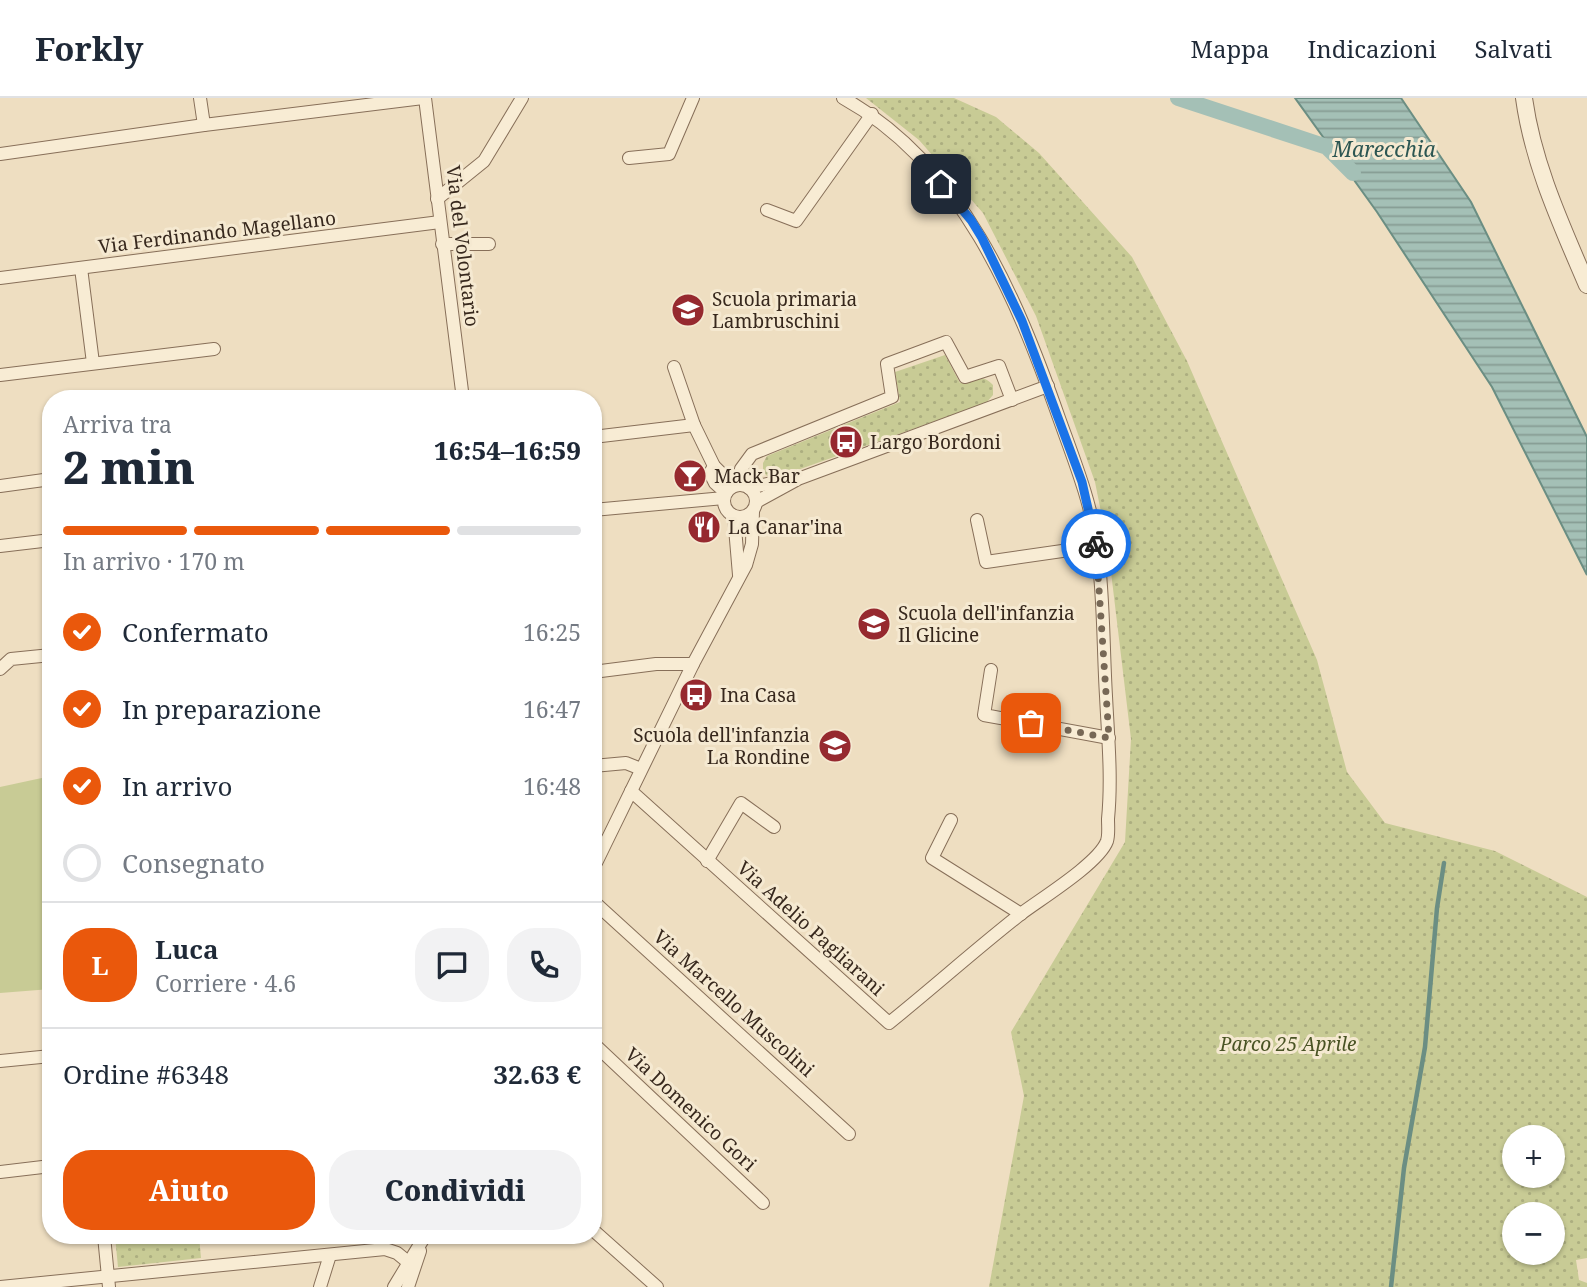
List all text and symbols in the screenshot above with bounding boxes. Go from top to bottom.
text: Forkly [35,26,143,71]
text: Mappa [1190,32,1269,65]
text: Indicazioni [1307,32,1436,65]
text: Salvati [1474,32,1552,65]
water label: Marecchia [1331,135,1436,163]
pin [911,154,971,214]
street label: Via del Volontario [440,164,486,328]
icon: home [922,165,960,203]
street label: Via Ferdinando Magellano [97,205,337,259]
place label: Scuola primaria Lambruschini [712,286,857,334]
school or university icon: Scuola primaria Lambruschini [669,291,707,329]
text: Arriva tra [63,408,172,440]
bus stop icon: Largo Bordoni [827,423,865,461]
place label: Largo Bordoni [870,429,1001,455]
text: 16:54–16:59 [434,432,581,468]
text: 2 min [63,435,195,497]
bar icon: Mack Bar [671,457,709,495]
place label: Mack Bar [714,463,800,489]
restaurant icon: La Canar'ina [685,508,723,546]
courier [1061,509,1131,579]
place label: La Canar'ina [728,514,843,540]
icon: bike [1077,525,1115,563]
text: In arrivo · 170 m [63,545,245,577]
place label: Scuola dell'infanzia Il Glicine [898,600,1075,648]
school or university icon: Scuola dell'infanzia Il Glicine [855,605,893,643]
icon: check [63,613,101,651]
text: Confermato [122,614,269,650]
text: 16:25 [523,616,581,648]
bus stop icon: Ina Casa [677,676,715,714]
place label: Ina Casa [720,682,797,708]
icon: check [63,690,101,728]
text: In preparazione [122,691,321,727]
text: 16:47 [523,693,581,725]
pin [1001,693,1061,753]
icon: bag [1012,704,1050,742]
place label: Scuola dell'infanzia La Rondine [633,722,810,770]
school or university icon: Scuola dell'infanzia La Rondine [816,727,854,765]
icon: check [63,767,101,805]
text: In arrivo [122,768,233,804]
text: 16:48 [523,770,581,802]
text: Consegnato [122,845,265,881]
street label: Via Adelio Pagliarani [732,855,890,1001]
street label: Via Marcello Muscolini [648,924,820,1082]
button: chat [415,928,489,1002]
button: phone [507,928,581,1002]
text: Luca [155,931,219,967]
text: L [91,947,109,983]
text: Corriere · 4.6 [155,967,296,999]
park label: Parco 25 Aprile [1219,1031,1356,1057]
street label: Via Domenico Gori [620,1041,762,1177]
text: Ordine #6348 [63,1056,229,1092]
text: 32.63 € [493,1056,581,1092]
map controls [1502,1125,1565,1265]
button: + [1502,1125,1565,1188]
button: Aiuto [63,1150,315,1230]
button: Condividi [329,1150,581,1230]
button: − [1502,1202,1565,1265]

